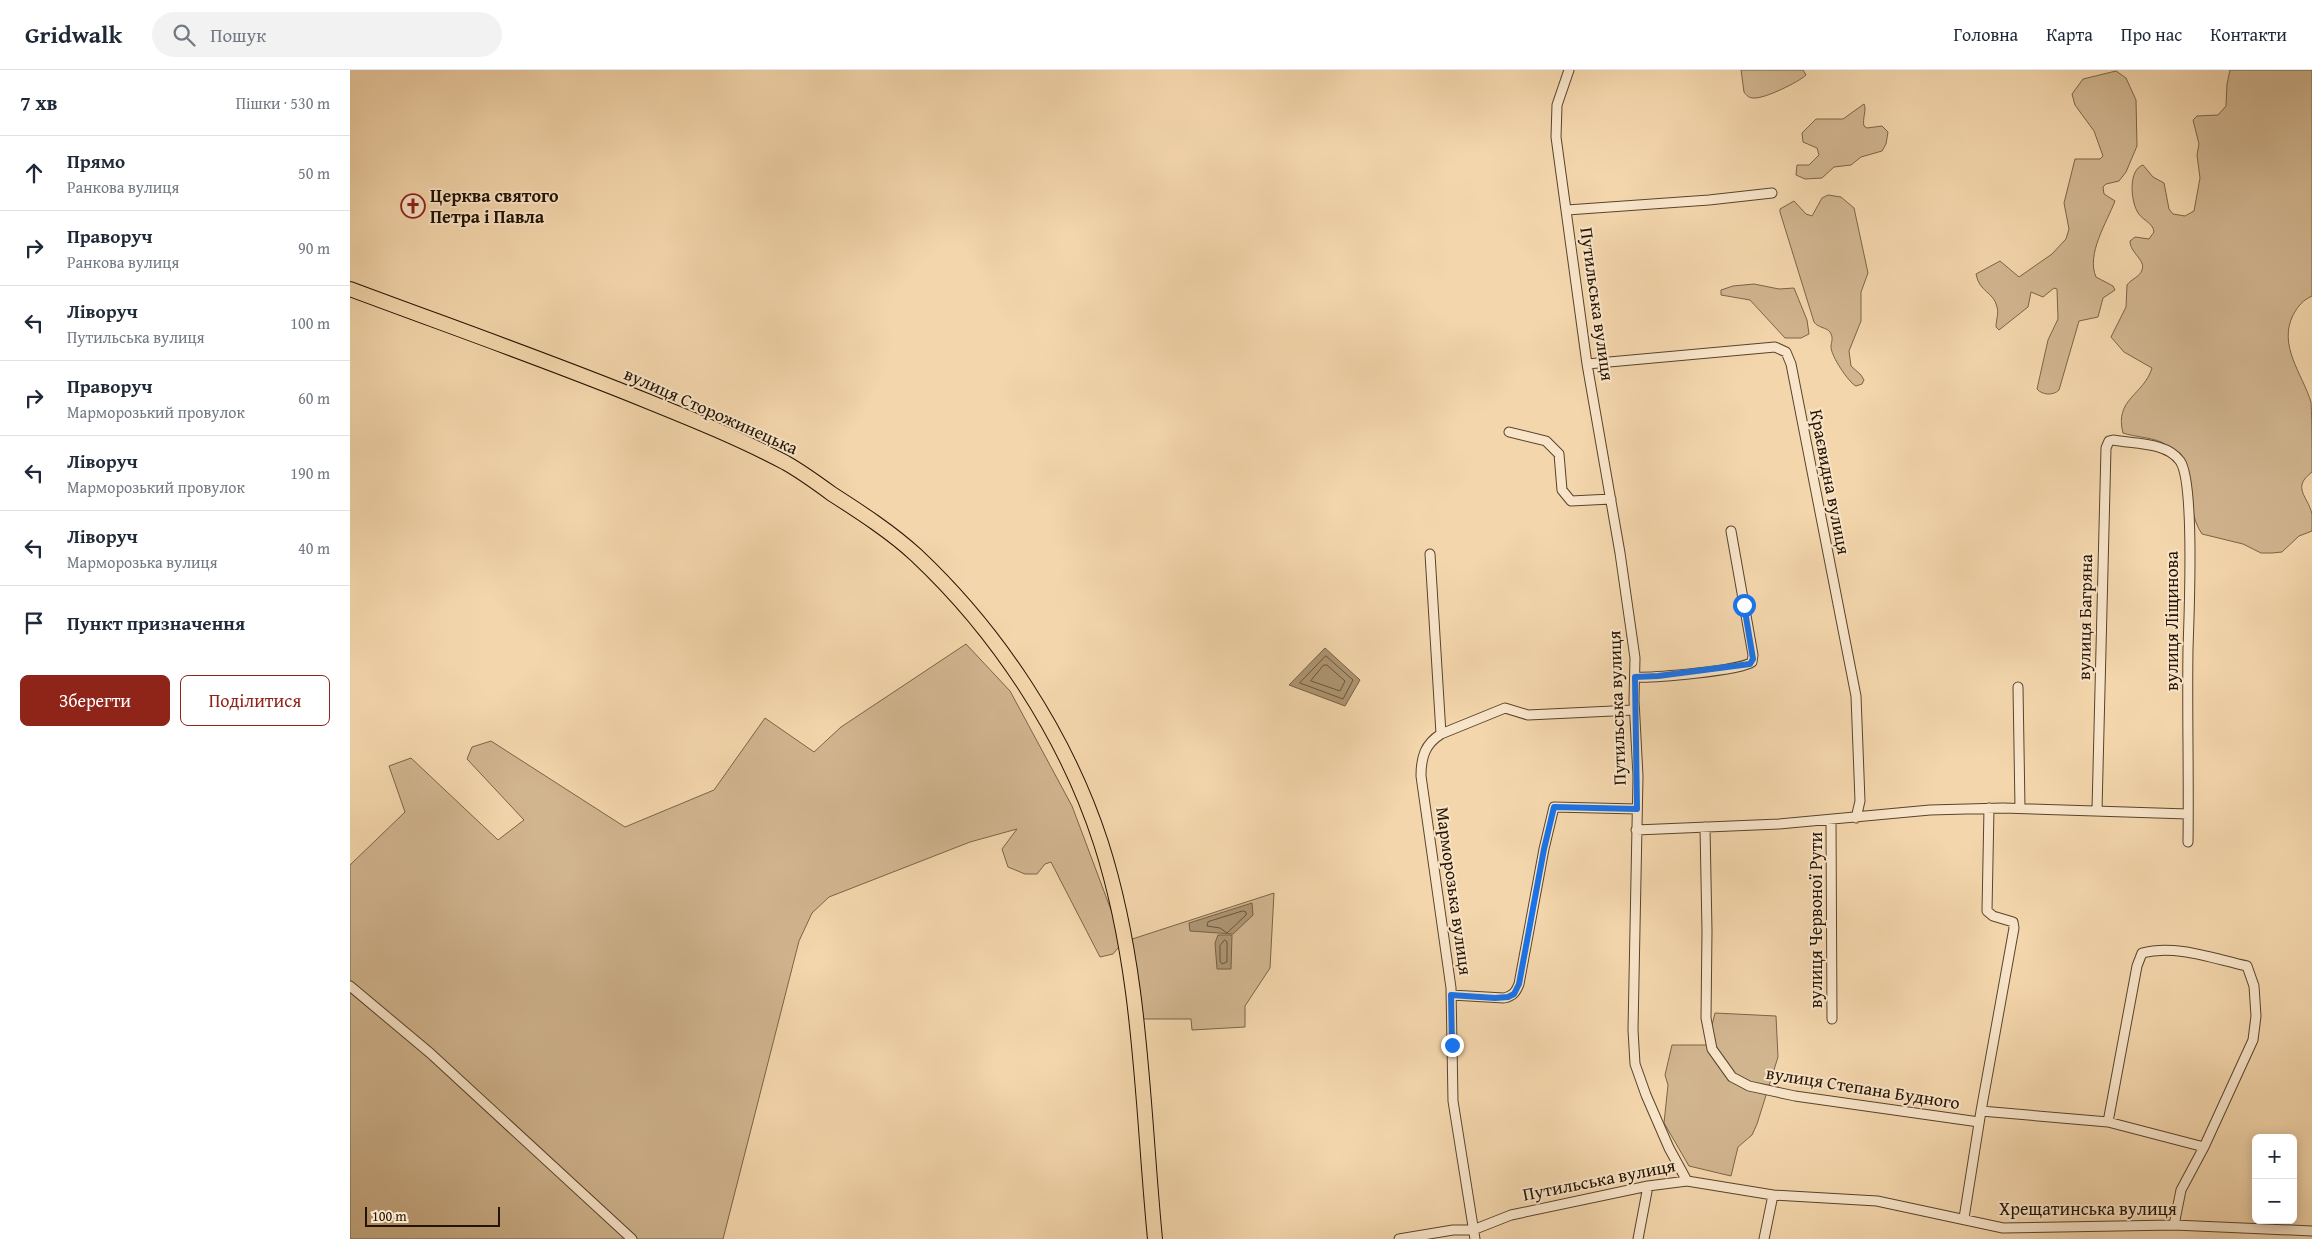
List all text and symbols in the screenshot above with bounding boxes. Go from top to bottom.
search box [152,12,502,57]
text: Gridwalk [25,17,122,52]
icon: search [170,21,198,49]
text: Пошук [210,21,266,49]
text: Головна [1953,21,2018,48]
text: Карта [2046,21,2093,48]
text: Про нас [2121,21,2182,48]
text: Контакти [2210,21,2287,48]
text: 7 хв [20,87,58,118]
text: Пішки · 530 m [236,91,330,115]
text: Прямо [67,147,125,175]
icon: ahead [20,159,48,187]
text: 50 m [298,161,330,185]
text: Ранкова вулиця [67,175,179,199]
place label: Церква святого Петра і Павла [430,182,559,230]
church icon: Церква святого Петра і Павла [400,193,426,219]
text: Праворуч [67,222,152,250]
street label: Путильська вулиця [1573,225,1622,383]
icon: right [20,234,48,262]
text: 90 m [298,236,330,260]
text: Ранкова вулиця [67,250,179,274]
text: Ліворуч [67,297,138,325]
icon: left [20,309,48,337]
text: 100 m [290,311,330,335]
text: Путильська вулиця [67,325,205,349]
street label: вулиця Сторожинецька [620,360,803,461]
text: Праворуч [67,372,152,400]
icon: right [20,384,48,412]
text: 60 m [298,386,330,410]
text: Марморозький провулок [67,400,245,424]
street label: Краєвидна вулиця [1803,407,1858,557]
text: Ліворуч [67,447,138,475]
icon: left [20,459,48,487]
text: 190 m [290,461,330,485]
text: Марморозький провулок [67,475,245,499]
text: Ліворуч [67,522,138,550]
icon: left [20,534,48,562]
text: 40 m [298,536,330,560]
text: Марморозька вулиця [67,550,218,574]
street label: вулиця Ліщинова [2158,551,2185,691]
street label: вулиця Багряна [2070,553,2099,680]
route start [1733,594,1756,617]
icon: arrive [20,609,48,637]
text: Пункт призначення [67,609,245,637]
street label: Путильська вулиця [1600,630,1633,786]
button: Зберегти [20,675,170,726]
button: Поділитися [180,675,330,726]
street label: Марморозька вулиця [1429,805,1480,977]
street label: вулиця Червоної Рути [1802,832,1829,1008]
route end [1441,1034,1464,1057]
street label: вулиця Степана Будного [1764,1059,1962,1116]
map controls [2252,1134,2297,1224]
button: + [2252,1134,2297,1179]
street label: Путильська вулиця [1520,1151,1678,1208]
button: − [2252,1179,2297,1224]
street label: Хрещатинська вулиця [1999,1195,2177,1222]
scale bar [365,1204,500,1227]
text: 100 m [372,1206,407,1226]

